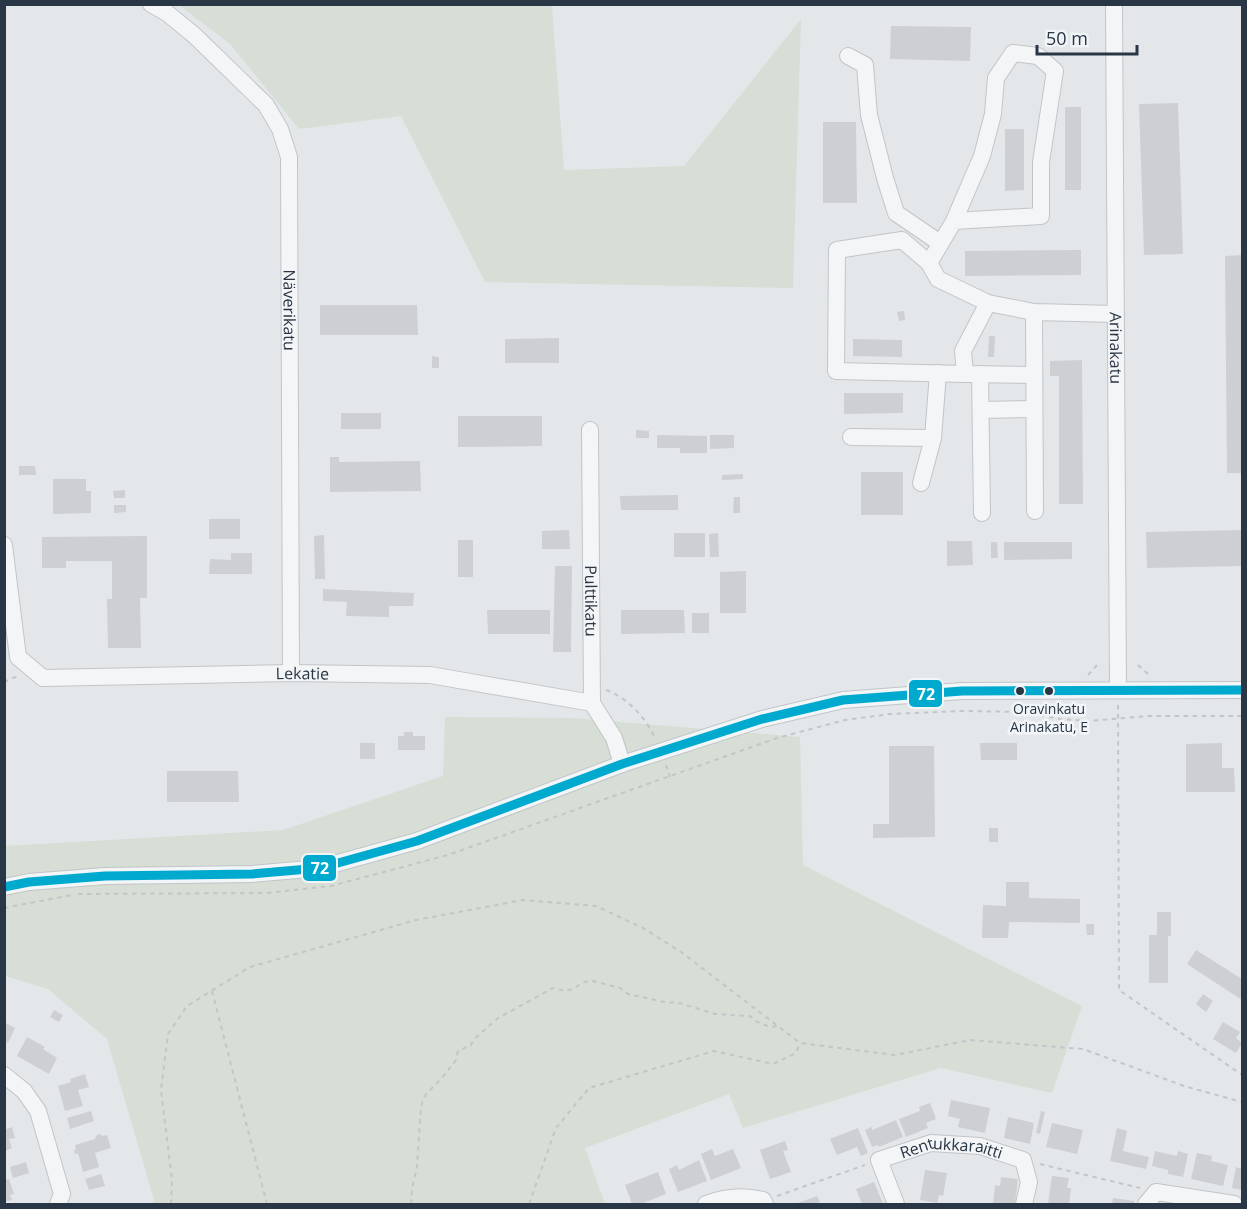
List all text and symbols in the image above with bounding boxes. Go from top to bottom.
scale bar [1037,18,1138,56]
text: 50 m [1046,26,1088,50]
street label: Näverikatu [278,269,301,351]
street label: Arinakatu [1105,312,1127,384]
street label: Pulttikatu [580,565,603,637]
street label: Lekatie [276,662,329,685]
line badge: 72 [908,679,943,708]
text: 72 [917,683,935,705]
unlabelled marker [1014,685,1026,697]
marker: Oravinkatu Arinakatu, E [1043,685,1055,697]
place label: Oravinkatu Arinakatu, E [1010,699,1088,736]
line badge: 72 [302,854,337,882]
text: 72 [311,857,329,879]
street label: Rentukkaraitti [897,1132,1006,1164]

